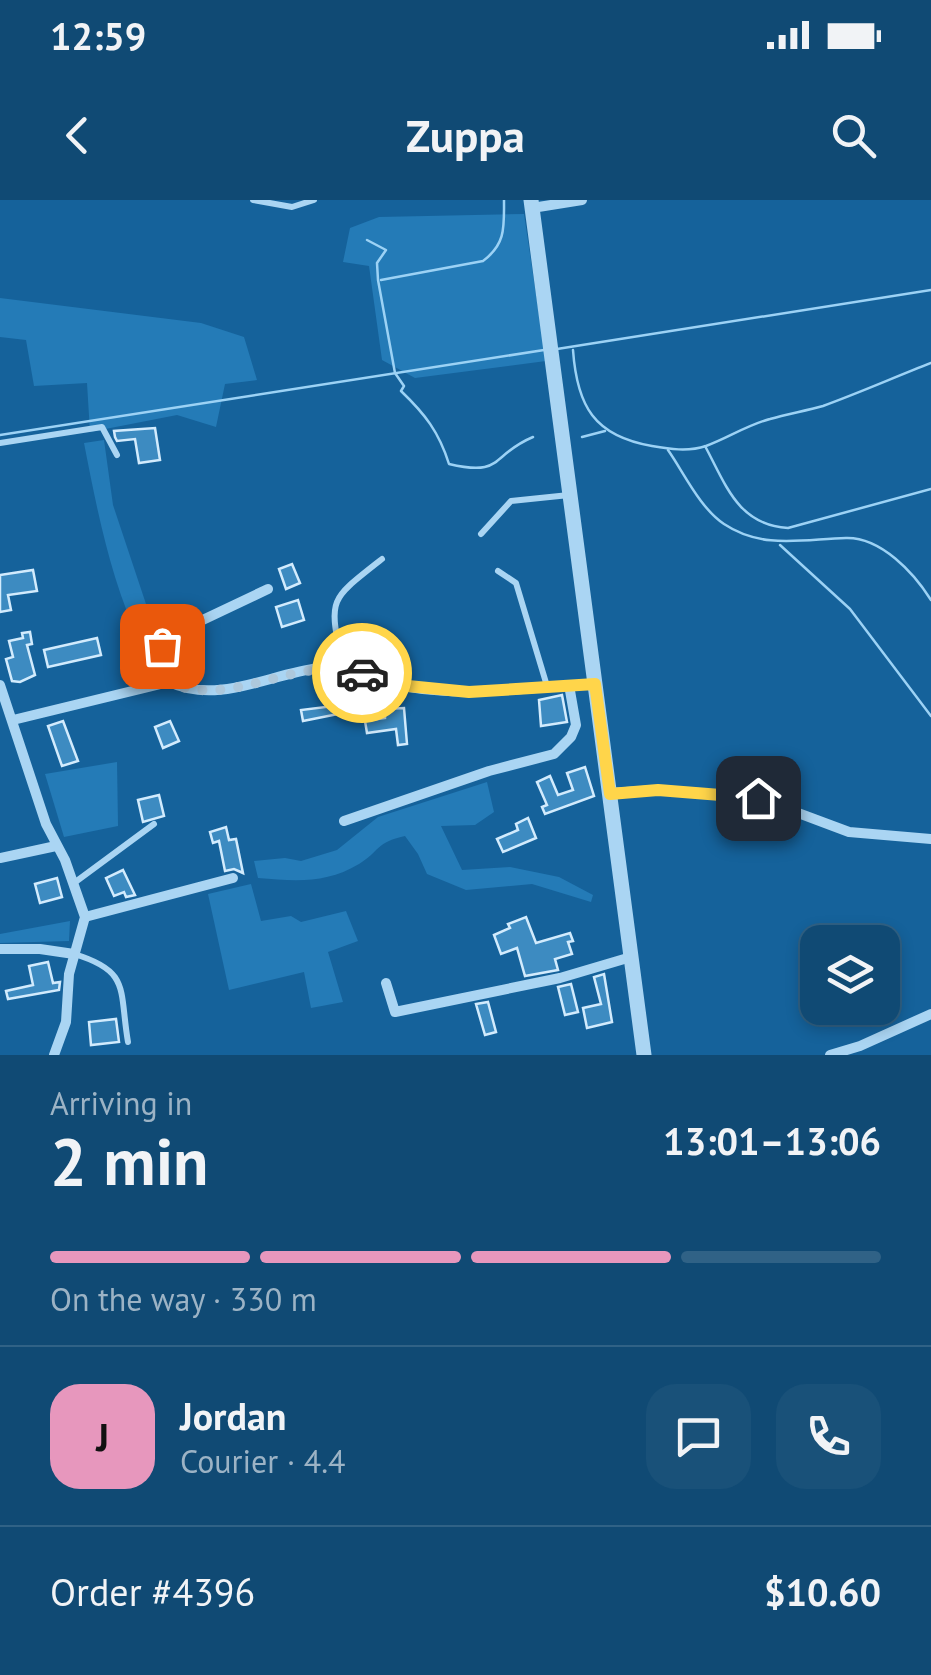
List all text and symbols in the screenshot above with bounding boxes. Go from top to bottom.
text: 12:59 [50,11,146,60]
text: Zuppa [406,106,525,164]
icon: back [50,108,105,163]
icon: search [826,108,881,163]
pin [120,604,205,689]
icon: bag [135,619,190,674]
courier [312,623,412,723]
icon: car [335,646,390,701]
pin [716,756,801,841]
icon: home [731,771,786,826]
map controls [800,925,900,1025]
button: layers [800,925,900,1025]
text: Arriving in [50,1082,192,1124]
text: 13:01–13:06 [663,1116,881,1165]
text: 2 min [50,1119,209,1203]
text: On the way · 330 m [50,1278,317,1320]
button: chat [646,1384,751,1489]
button: phone [776,1384,881,1489]
text: Jordan [180,1391,286,1440]
text: J [96,1412,109,1461]
text: Courier · 4.4 [180,1440,346,1482]
text: Order #4396 [50,1567,255,1616]
text: $10.60 [764,1567,881,1616]

